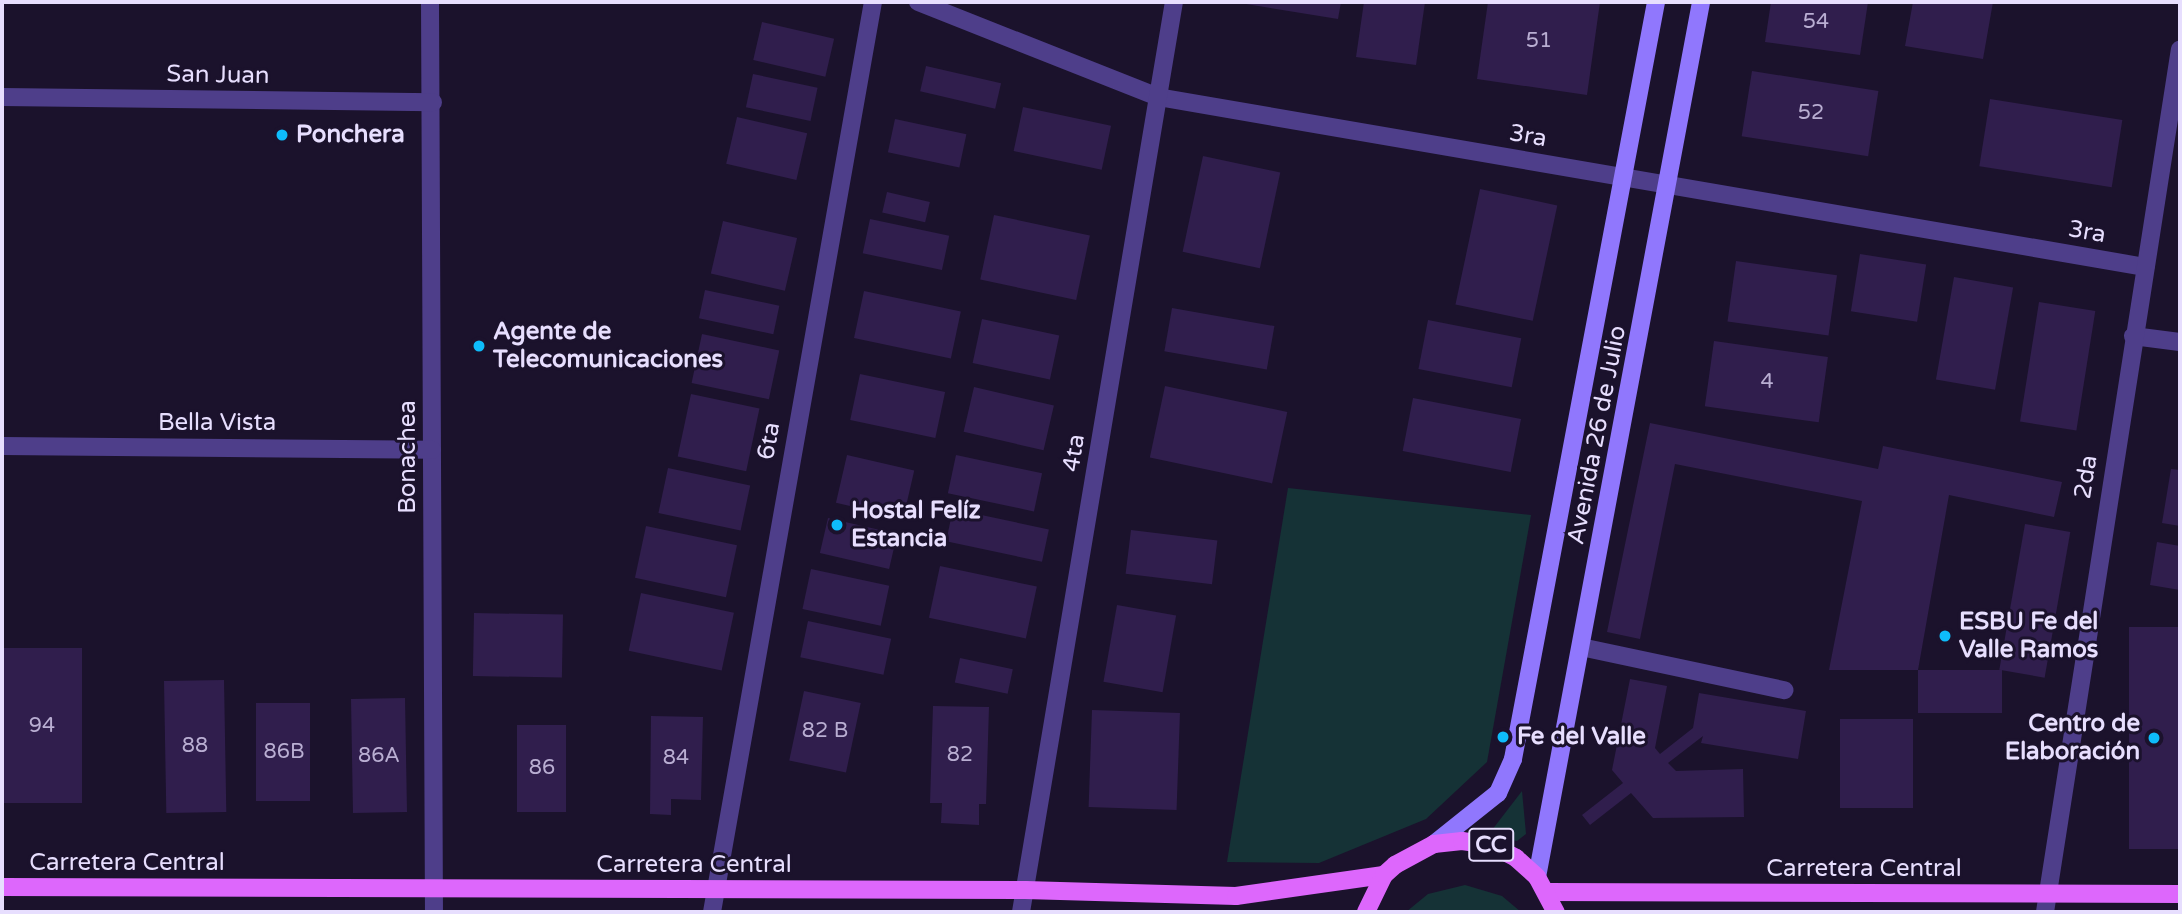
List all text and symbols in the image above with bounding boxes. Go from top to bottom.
house number: 54 [1803,9,1829,35]
house number: 51 [1526,28,1552,54]
street label: San Juan [166,60,270,90]
house number: 52 [1798,100,1824,126]
street label: 3ra [1507,119,1549,153]
place label: Ponchera [296,121,405,149]
marker: Ponchera [274,127,290,143]
street label: 3ra [2066,215,2108,249]
place label: Agente de Telecomunicaciones [493,318,723,374]
street label: Avenida 26 de Julio [1562,323,1632,547]
marker: Agente de Telecomunicaciones [471,338,487,354]
house number: 4 [1760,369,1774,395]
street label: Bonachea [394,400,422,514]
street label: Bella Vista [158,409,276,437]
street label: 6ta [752,420,786,462]
street label: 4ta [1057,432,1091,474]
street label: 2da [2068,453,2104,501]
place label: Hostal Felíz Estancia [851,497,981,553]
marker: Hostal Felíz Estancia [829,517,845,533]
place label: ESBU Fe del Valle Ramos [1959,608,2098,664]
marker: ESBU Fe del Valle Ramos [1937,628,1953,644]
place label: Centro de Elaboración [2005,710,2140,766]
house number: 94 [29,713,55,739]
house number: 82 B [802,718,848,744]
place label: Fe del Valle [1517,723,1646,751]
marker: Fe del Valle [1495,729,1511,745]
marker: Centro de Elaboración [2146,730,2162,746]
house number: 88 [182,733,208,759]
house number: 86B [264,739,304,765]
house number: 82 [947,742,973,768]
house number: 86A [358,743,400,769]
house number: 84 [663,745,689,771]
house number: 86 [529,755,555,781]
road number: CC [1466,825,1516,864]
street label: Carretera Central [29,849,225,877]
street label: Carretera Central [596,851,792,879]
street label: Carretera Central [1766,855,1962,883]

